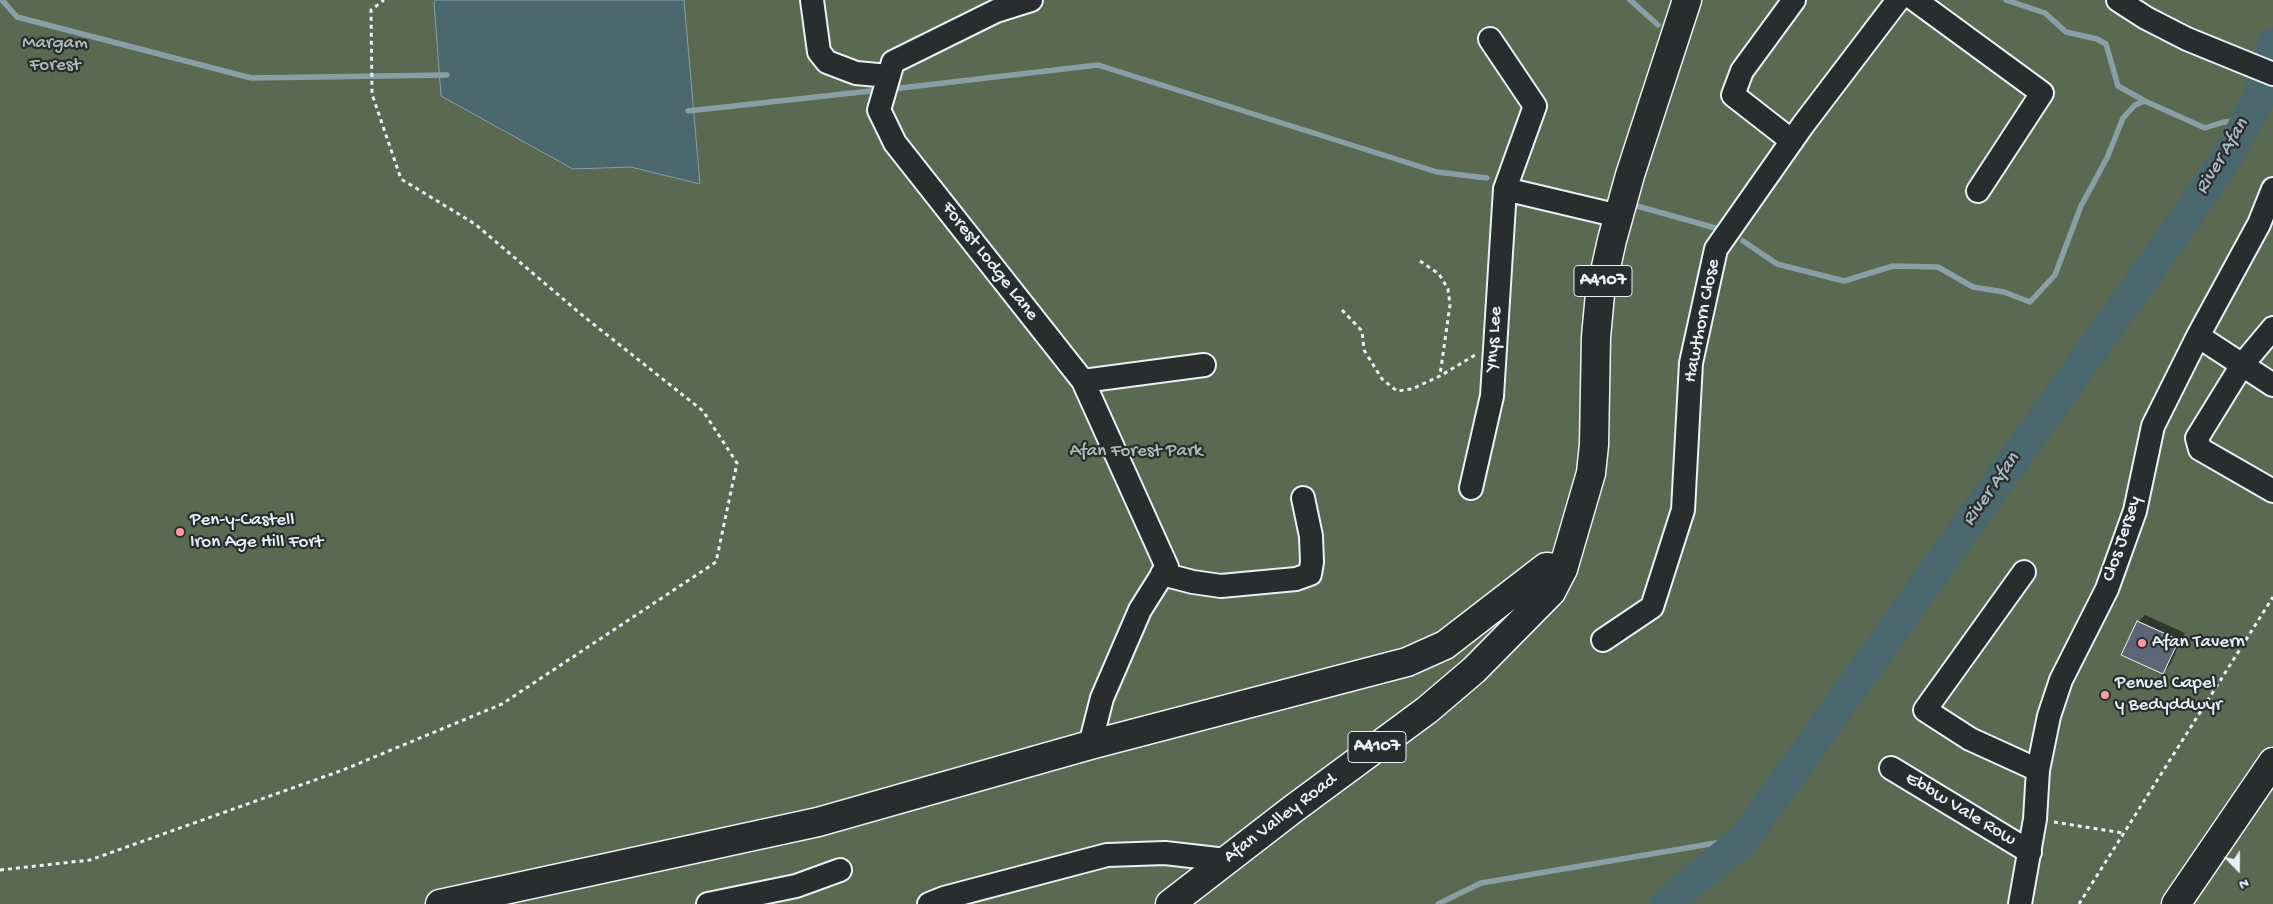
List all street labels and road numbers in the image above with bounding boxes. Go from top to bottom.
street label: Forest Lodge Lane [935,198,1043,326]
street label: Hawthorn Close [1680,257,1726,385]
road number: A4107 [1574,266,1632,296]
street label: Ynys Lee [1481,306,1509,372]
street label: Clos Jersey [2098,493,2148,585]
road number: A4107 [1348,732,1406,762]
street label: Ebbw Vale Row [1900,768,2020,852]
street label: Afan Valley Road [1220,769,1342,869]

